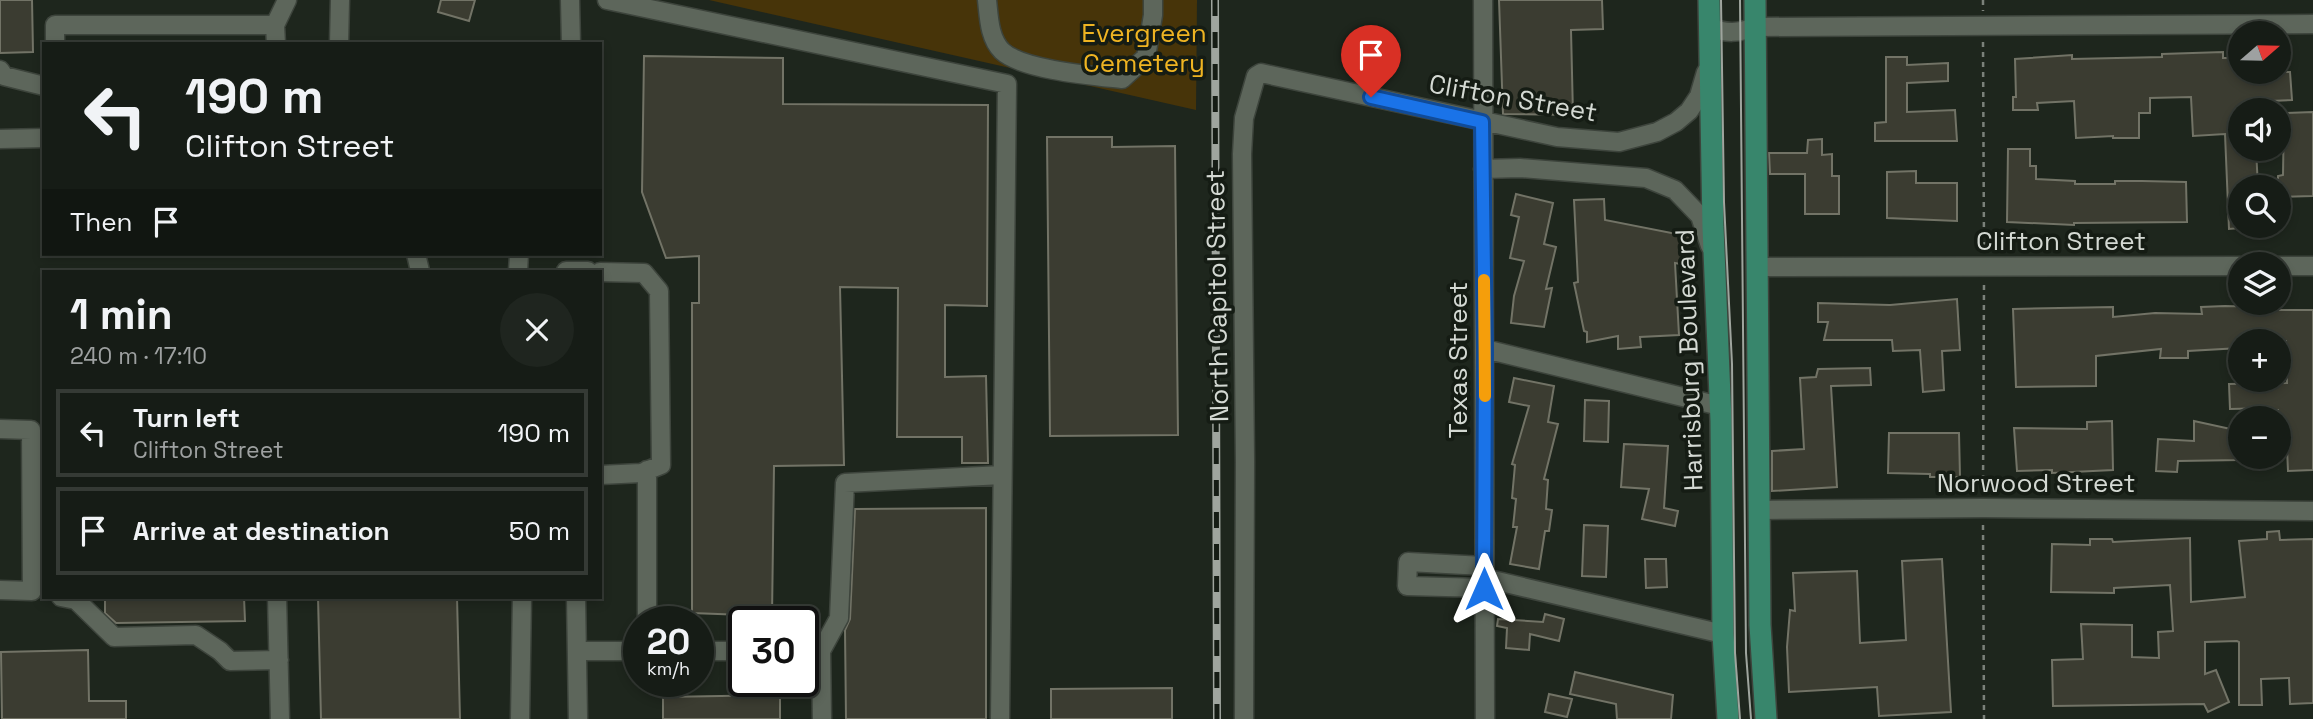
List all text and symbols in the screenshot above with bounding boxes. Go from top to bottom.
park label: Evergreen Cemetery [1081,16,1207,80]
north arrow [2228,21,2291,84]
map controls [2228,21,2291,469]
pin [1341,25,1401,97]
icon: arrive [1352,36,1390,74]
text: 190 m [185,65,323,127]
street label: Clifton Street [1426,66,1600,130]
icon: left [70,70,161,161]
button: sound [2228,98,2291,161]
text: Clifton Street [185,126,394,166]
street label: North Capitol Street [1198,169,1236,423]
button: search [2228,175,2291,238]
icon: arrive [147,203,185,241]
text: Then [70,205,133,239]
street label: Clifton Street [1976,224,2146,258]
street label: Harrisburg Boulevard [1667,228,1711,492]
button: layers [2228,252,2291,315]
street label: Texas Street [1441,282,1475,439]
text: 1 min [70,288,173,341]
button: close [500,293,574,367]
button: + [2228,329,2291,392]
text: 240 m · 17:10 [70,341,207,371]
text: Turn left [133,401,240,435]
button: − [2228,406,2291,469]
icon: left [74,414,112,452]
text: 190 m [498,416,570,450]
text: Clifton Street [133,435,283,465]
street label: Norwood Street [1937,466,2135,500]
icon: arrive [74,512,112,550]
text: Arrive at destination [133,514,390,548]
text: 50 m [509,514,570,548]
position arrow [1447,552,1521,626]
speed limit sign: 30 [728,606,819,697]
text: 20 [647,620,690,664]
text: km/h [647,657,690,680]

